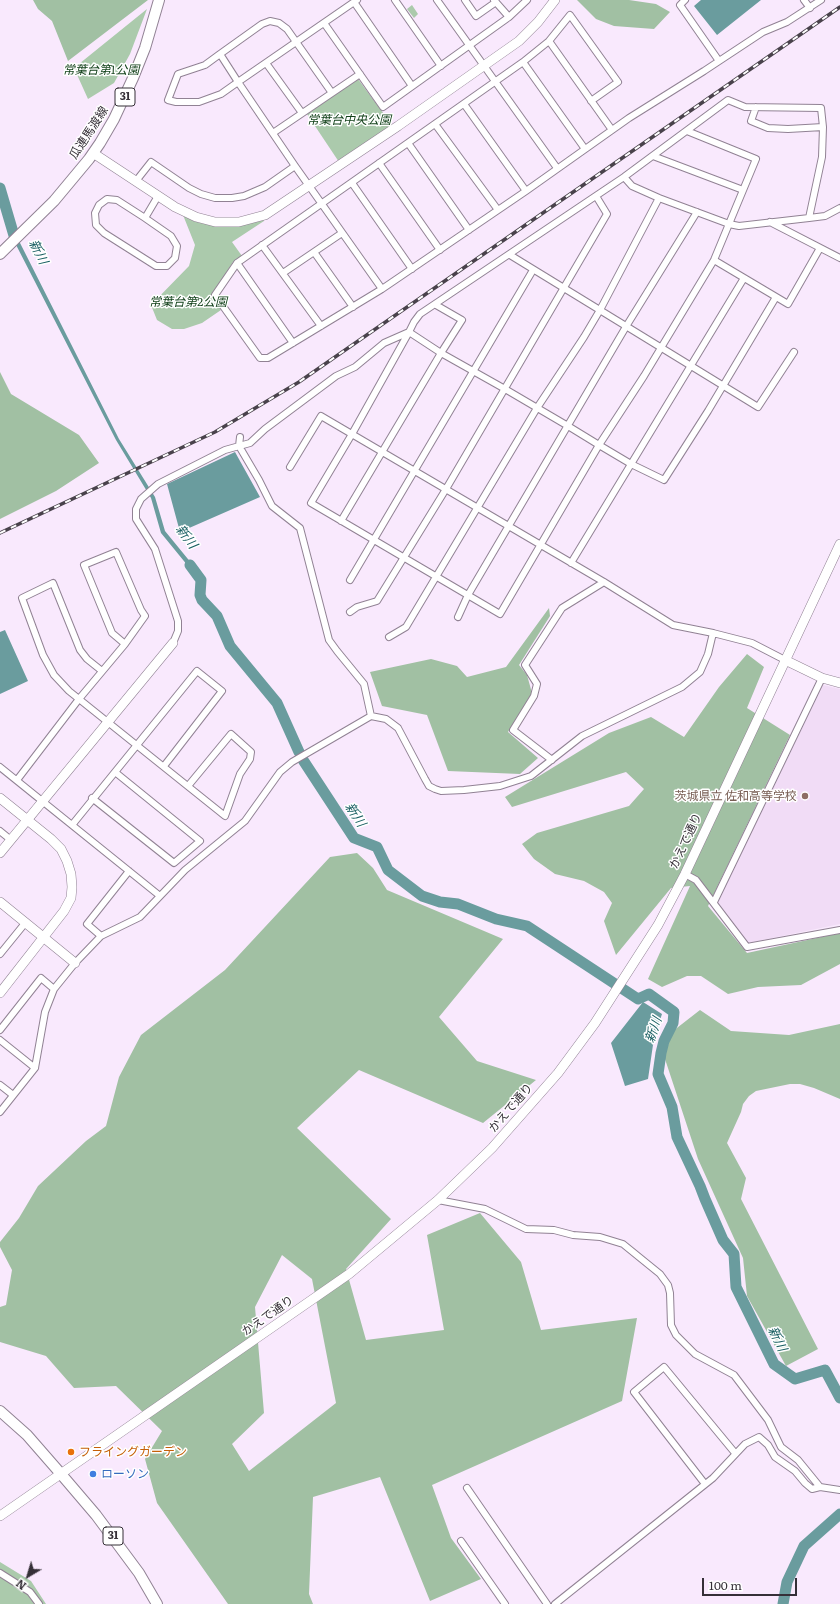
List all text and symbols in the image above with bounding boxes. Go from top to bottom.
park label: 常葉台第1公園 [63,63,139,77]
road number: 31 [115,88,135,106]
street label: 瓜連馬渡線 [67,104,111,162]
park label: 常葉台中央公園 [307,113,391,127]
water label: 新川 [25,237,51,267]
park label: 常葉台第2公園 [149,295,227,309]
water label: 新川 [172,522,200,552]
place label: 茨城県立 佐和高等学校 [675,789,797,803]
marker: 茨城県立 佐和高等学校 [800,791,810,801]
water label: 新川 [341,800,369,830]
street label: かえで通り [667,811,705,871]
water label: 新川 [642,1015,666,1045]
street label: かえで通り [486,1081,536,1135]
street label: かえで通り [239,1293,297,1339]
water label: 新川 [764,1324,790,1354]
place label: フライングガーデン [79,1445,187,1459]
marker: フライングガーデン [66,1447,76,1457]
place label: ローソン [101,1467,149,1481]
marker: ローソン [88,1469,98,1479]
road number: 31 [103,1527,123,1545]
north arrow [8,1556,48,1596]
scale bar [704,1570,799,1596]
text: N [12,1576,29,1595]
text: 100 m [709,1576,742,1594]

